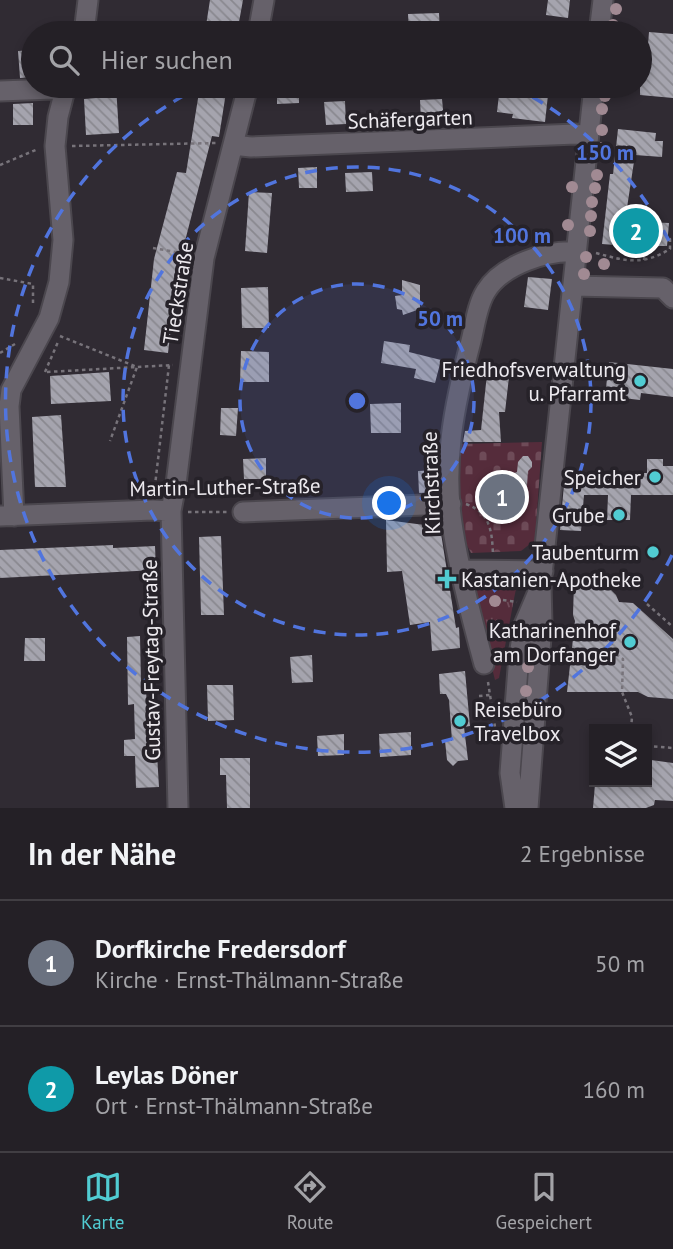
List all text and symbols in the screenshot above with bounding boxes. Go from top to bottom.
search box [21,21,652,98]
icon: search [45,41,83,79]
text: Hier suchen [101,43,233,76]
street label: Schäfergarten [347,103,473,135]
text: 150 m [576,139,634,166]
pin: 2 [613,205,659,257]
text: 100 m [493,222,551,249]
street label: Tieckstraße [157,240,199,346]
text: 50 m [417,305,463,332]
place label: Friedhofsverwaltung u. Pfarramt [441,356,626,407]
marker: Friedhofsverwaltung u. Pfarramt [632,373,648,389]
centre of rings [345,389,369,413]
street label: Kirchstraße [416,431,446,535]
place label: Speicher [563,464,641,491]
marker: Speicher [647,469,663,485]
pin: 1 [479,471,525,523]
street label: Martin-Luther-Straße [129,472,321,502]
your location [372,486,406,520]
place label: Grube [552,502,605,529]
marker: Grube [611,507,627,523]
place label: Taubenturm [532,539,639,566]
marker: Taubenturm [645,544,661,560]
street label: Gustav-Freytag-Straße [136,559,166,761]
place label: Kastanien-Apotheke [461,566,642,593]
marker: Kastanien-Apotheke [439,571,455,587]
place label: Katharinenhof am Dorfanger [489,617,617,668]
marker: Katharinenhof am Dorfanger [622,634,638,650]
place label: Reisebüro Travelbox [474,696,562,747]
marker: Reisebüro Travelbox [452,713,468,729]
map controls [589,724,652,787]
button: layers [589,724,652,787]
text: In der Nähe [28,834,176,873]
text: 2 Ergebnisse [520,839,645,868]
text: Dorfkirche Fredersdorf [95,932,346,965]
text: 1 [44,949,58,978]
text: 50 m [595,949,645,978]
text: Kirche · Ernst-Thälmann-Straße [95,965,403,994]
text: Leylas Döner [95,1058,238,1091]
text: 2 [44,1075,58,1104]
text: 160 m [583,1075,645,1104]
text: Ort · Ernst-Thälmann-Straße [95,1091,373,1120]
tab: Karte [81,1168,124,1234]
tab: Route [287,1168,333,1234]
tab: Gespeichert [496,1168,592,1234]

